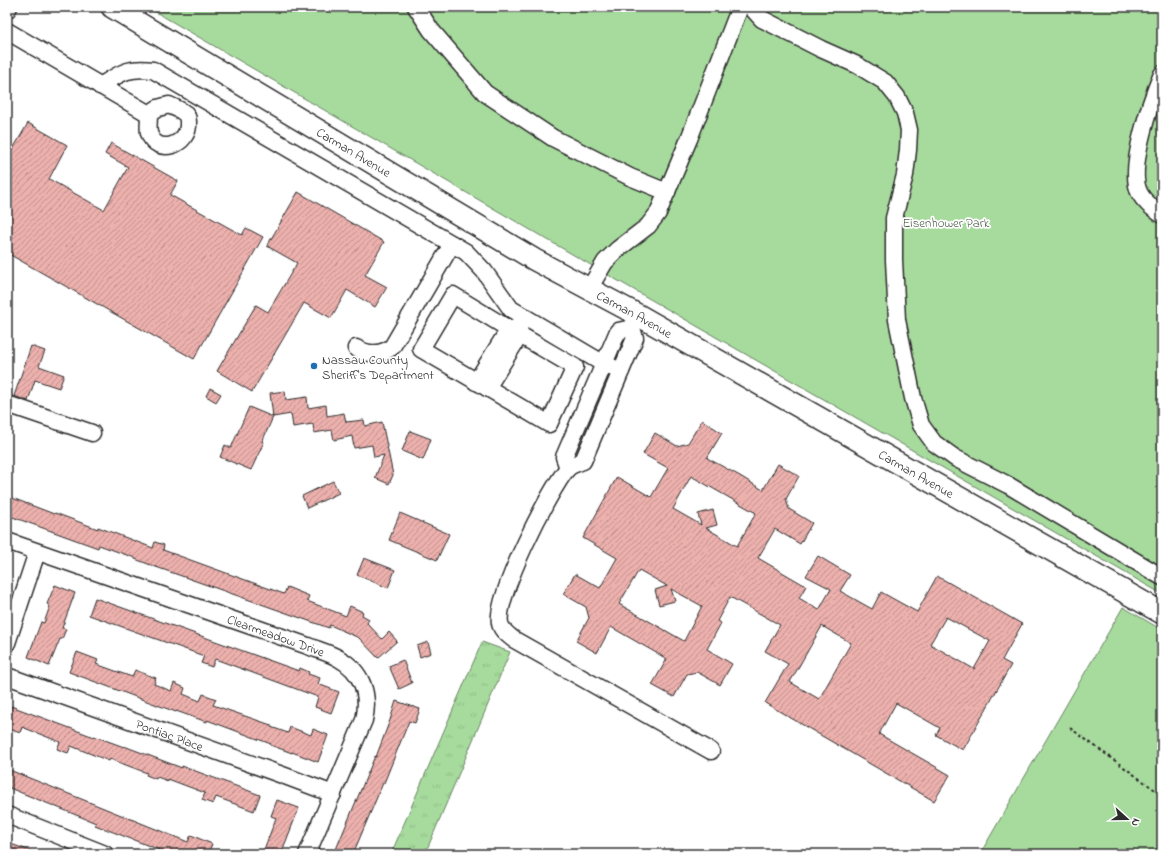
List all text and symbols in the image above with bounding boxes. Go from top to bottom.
street label: Carman Avenue [312,123,394,183]
park label: Eisenhower Park [902,214,990,233]
street label: Carman Avenue [593,286,675,344]
place label: Nassau County Sheriff's Department [322,351,434,385]
marker: Nassau County Sheriff's Department [309,361,319,371]
street label: Carman Avenue [875,446,957,504]
street label: Clearmeadow Drive [224,610,327,662]
street label: Pontiac Place [133,715,206,757]
north arrow [1107,799,1147,839]
text: N [1127,816,1144,829]

